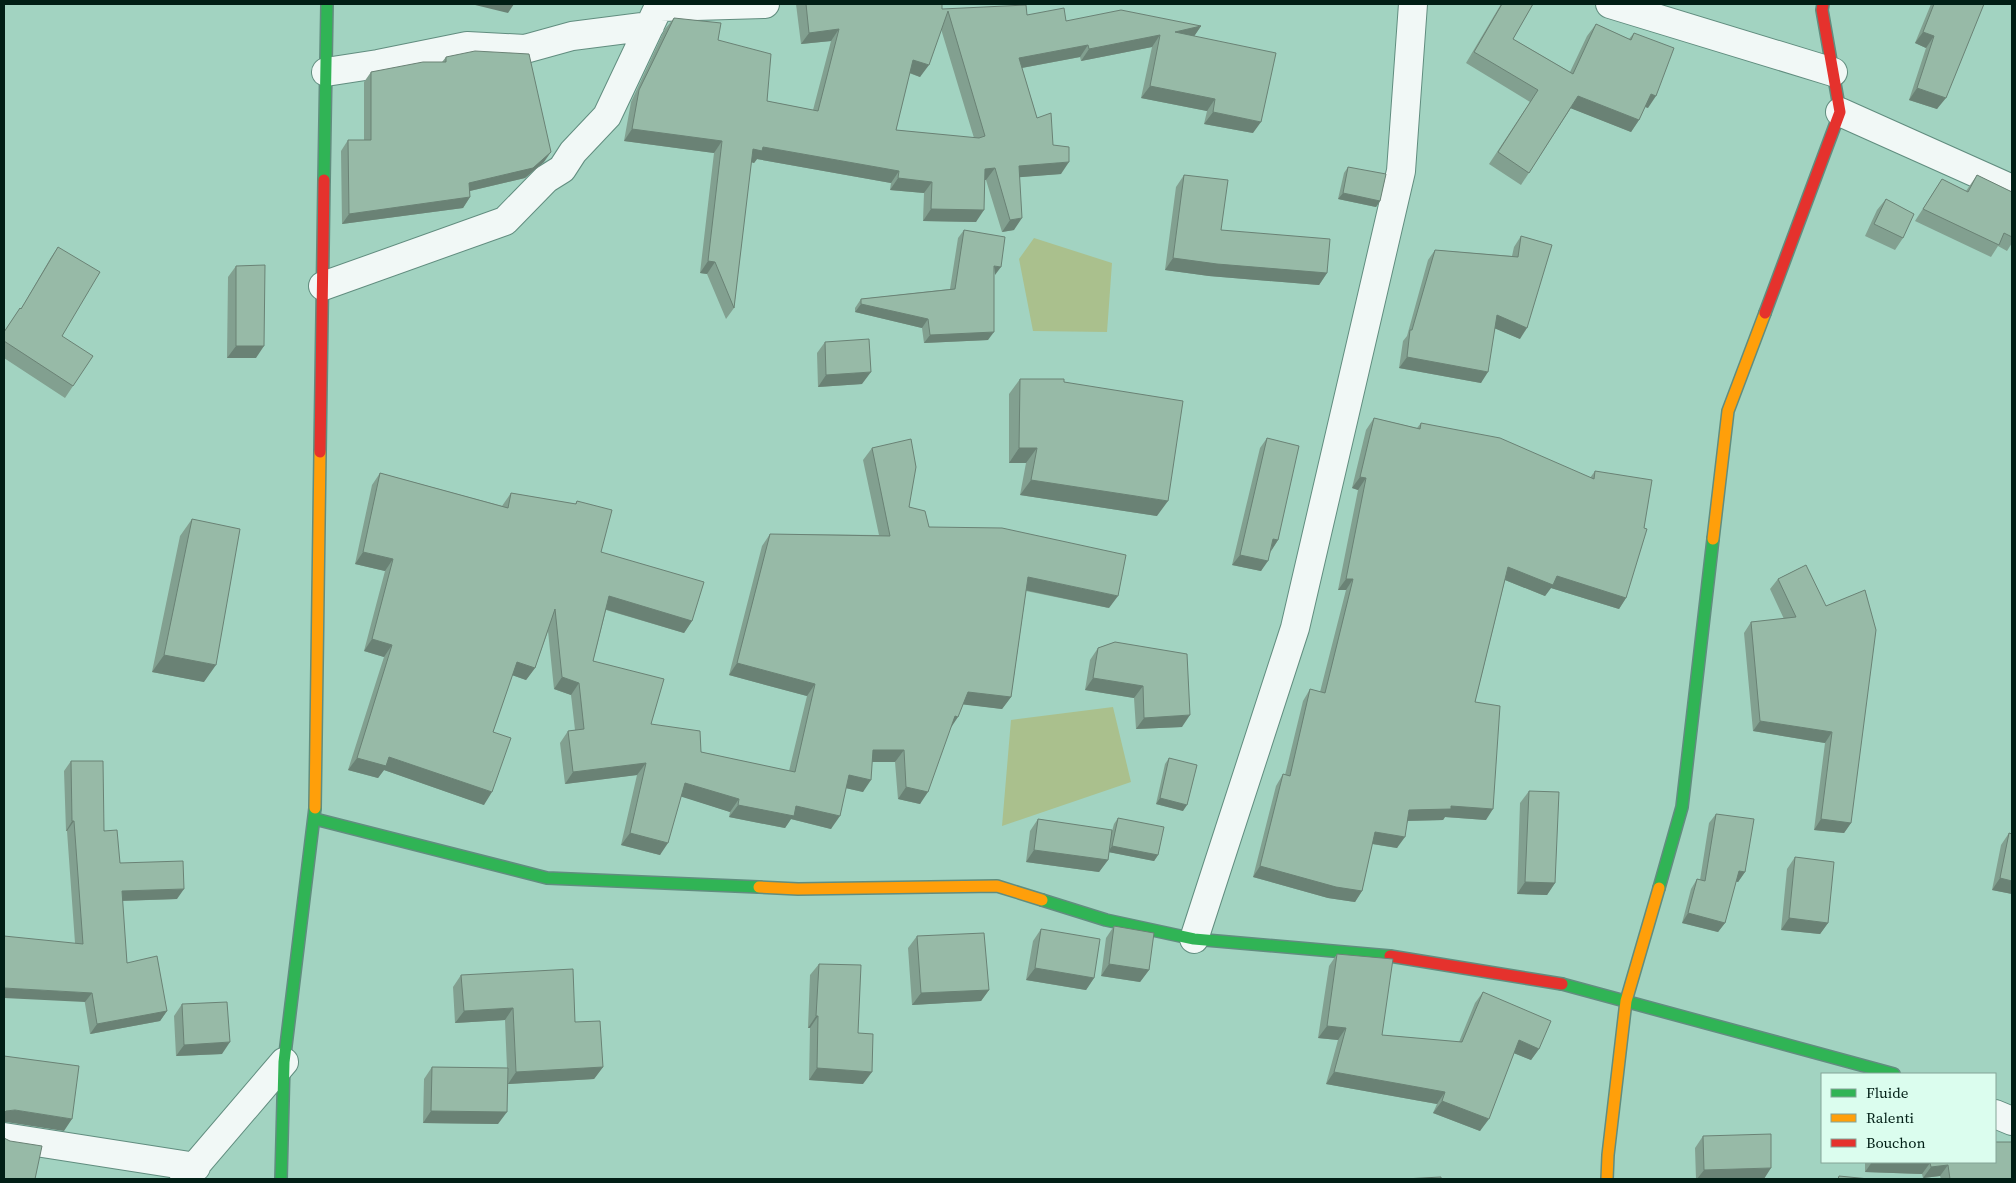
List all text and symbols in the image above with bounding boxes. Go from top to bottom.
legend [1821,1073,1996,1163]
text: Fluide [1866,1082,1909,1103]
text: Ralenti [1866,1107,1914,1128]
text: Bouchon [1866,1132,1926,1153]

